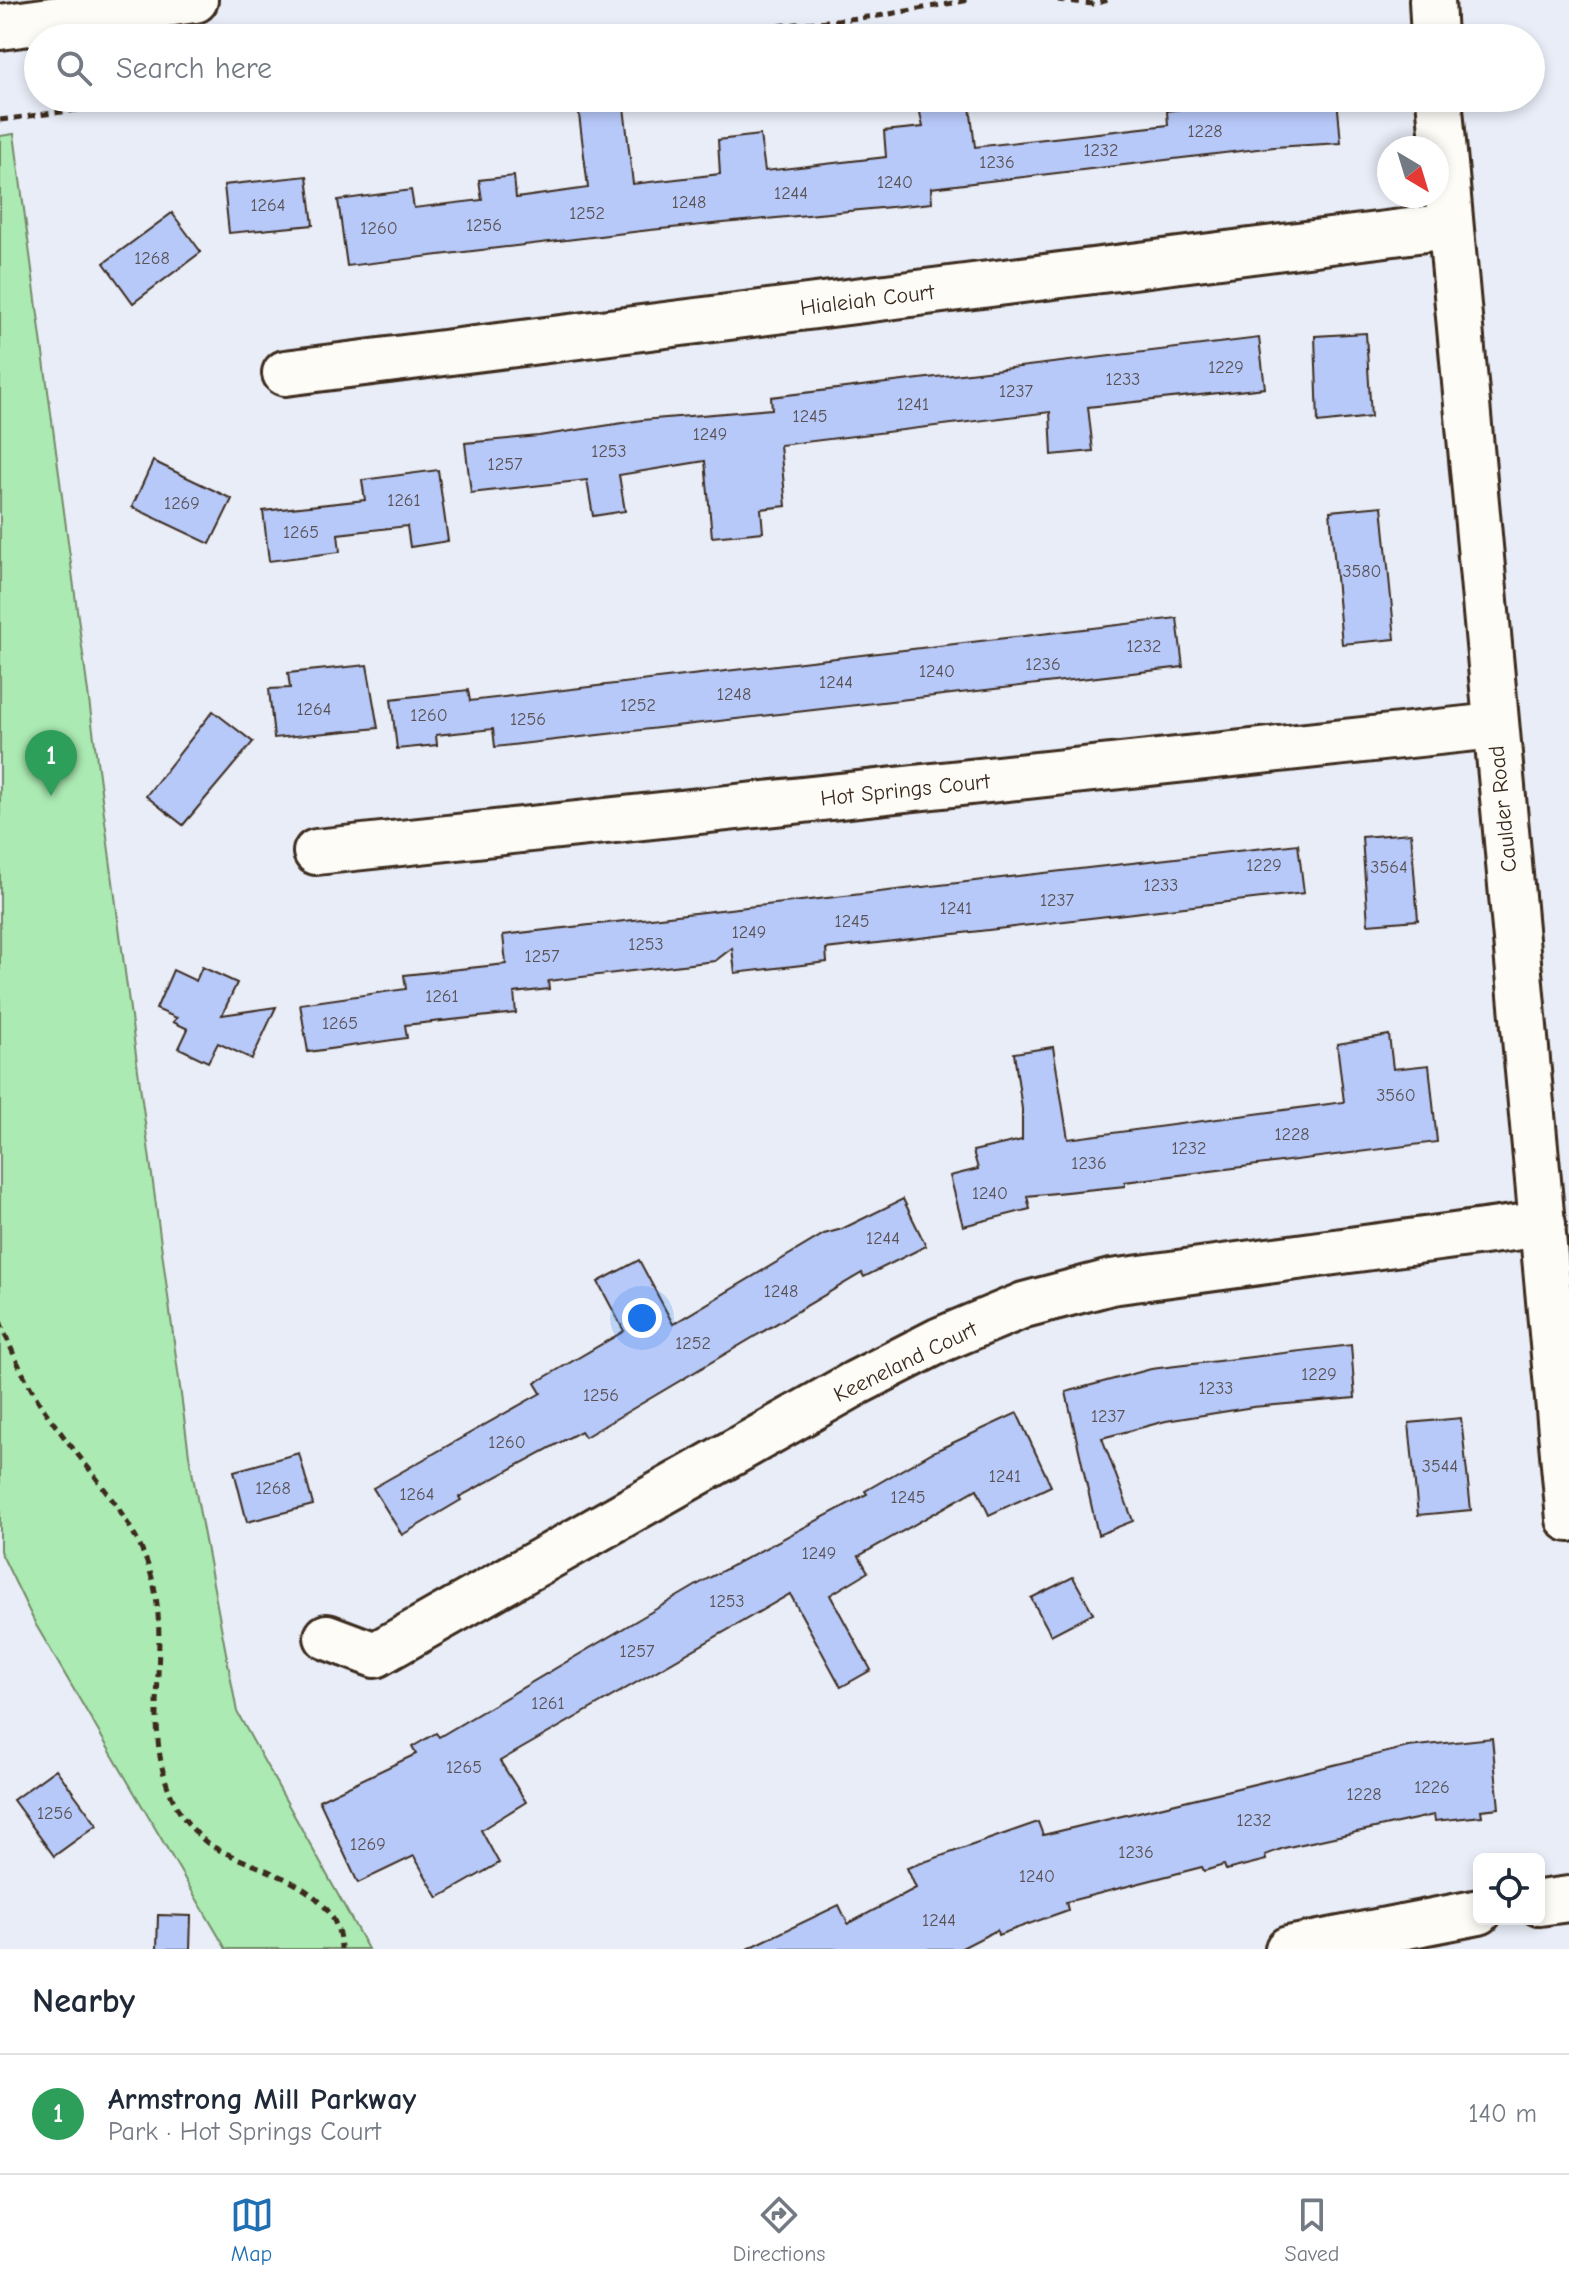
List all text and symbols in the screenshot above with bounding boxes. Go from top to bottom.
search box [24,24,1545,112]
icon: search [52,46,96,90]
text: Search here [116,51,272,86]
house number: 1228 [1187,121,1223,142]
north arrow [1377,136,1449,208]
house number: 1232 [1083,140,1119,161]
house number: 1236 [979,152,1015,173]
house number: 1240 [877,172,913,193]
house number: 1244 [774,183,808,204]
house number: 1248 [672,192,706,213]
house number: 1264 [250,195,286,216]
house number: 1252 [569,203,605,224]
house number: 1256 [466,215,502,236]
house number: 1260 [360,218,398,239]
house number: 1268 [134,248,170,269]
street label: Hialeiah Court [799,279,936,321]
house number: 1229 [1208,357,1244,378]
house number: 1233 [1106,369,1140,390]
house number: 1237 [999,381,1034,402]
house number: 1241 [897,394,929,415]
house number: 1245 [793,406,827,427]
house number: 1249 [693,424,727,445]
house number: 1253 [591,441,627,462]
house number: 1257 [488,454,523,475]
house number: 1261 [387,490,421,511]
house number: 1269 [164,493,200,514]
house number: 1265 [283,522,319,543]
house number: 3580 [1342,561,1382,582]
house number: 1232 [1126,636,1162,657]
house number: 1236 [1025,654,1061,675]
house number: 1240 [919,661,955,682]
house number: 1244 [819,672,853,693]
house number: 1248 [717,684,751,705]
house number: 1252 [620,695,656,716]
house number: 1264 [296,699,332,720]
house number: 1260 [410,705,448,726]
house number: 1256 [510,709,546,730]
pin: 1 [25,730,77,796]
street label: Caulder Road [1483,744,1523,873]
street label: Hot Springs Court [819,768,992,812]
house number: 1229 [1246,855,1282,876]
house number: 3564 [1370,857,1408,878]
house number: 1233 [1144,875,1178,896]
house number: 1237 [1040,890,1075,911]
house number: 1241 [940,898,972,919]
house number: 1245 [835,911,869,932]
house number: 1249 [732,922,766,943]
house number: 1253 [628,934,664,955]
house number: 1257 [525,946,560,967]
house number: 1261 [425,986,459,1007]
house number: 1265 [322,1013,358,1034]
house number: 3560 [1376,1085,1416,1106]
house number: 1228 [1274,1124,1310,1145]
house number: 1232 [1171,1138,1207,1159]
house number: 1236 [1071,1153,1107,1174]
house number: 1240 [972,1183,1008,1204]
house number: 1244 [866,1228,900,1249]
house number: 1248 [764,1281,798,1302]
your location [622,1298,662,1338]
street label: Keeneland Court [829,1316,982,1408]
house number: 1252 [675,1333,711,1354]
house number: 1229 [1301,1364,1337,1385]
house number: 1233 [1199,1378,1233,1399]
house number: 1256 [583,1385,619,1406]
house number: 1237 [1091,1406,1126,1427]
house number: 1260 [488,1432,526,1453]
house number: 3544 [1422,1456,1458,1477]
house number: 1241 [989,1466,1021,1487]
house number: 1268 [255,1478,291,1499]
house number: 1264 [399,1484,435,1505]
house number: 1245 [891,1487,925,1508]
house number: 1249 [802,1543,836,1564]
house number: 1253 [709,1591,745,1612]
house number: 1257 [620,1641,655,1662]
house number: 1261 [531,1693,565,1714]
house number: 1265 [446,1757,482,1778]
house number: 1226 [1414,1777,1450,1798]
house number: 1228 [1346,1784,1382,1805]
house number: 1256 [37,1803,73,1824]
house number: 1232 [1236,1810,1272,1831]
house number: 1269 [350,1834,386,1855]
house number: 1236 [1118,1842,1154,1863]
map controls [1473,1853,1545,1925]
button: locate [1473,1853,1545,1925]
house number: 1240 [1019,1866,1055,1887]
house number: 1244 [922,1910,956,1931]
text: Nearby [32,1981,135,2021]
text: Armstrong Mill Parkway [108,2082,416,2117]
text: 1 [53,2099,63,2129]
text: 140 m [1468,2099,1537,2129]
text: Park · Hot Springs Court [108,2117,381,2147]
tab: Map [230,2193,274,2267]
tab: Directions [733,2193,826,2267]
tab: Saved [1285,2193,1339,2267]

